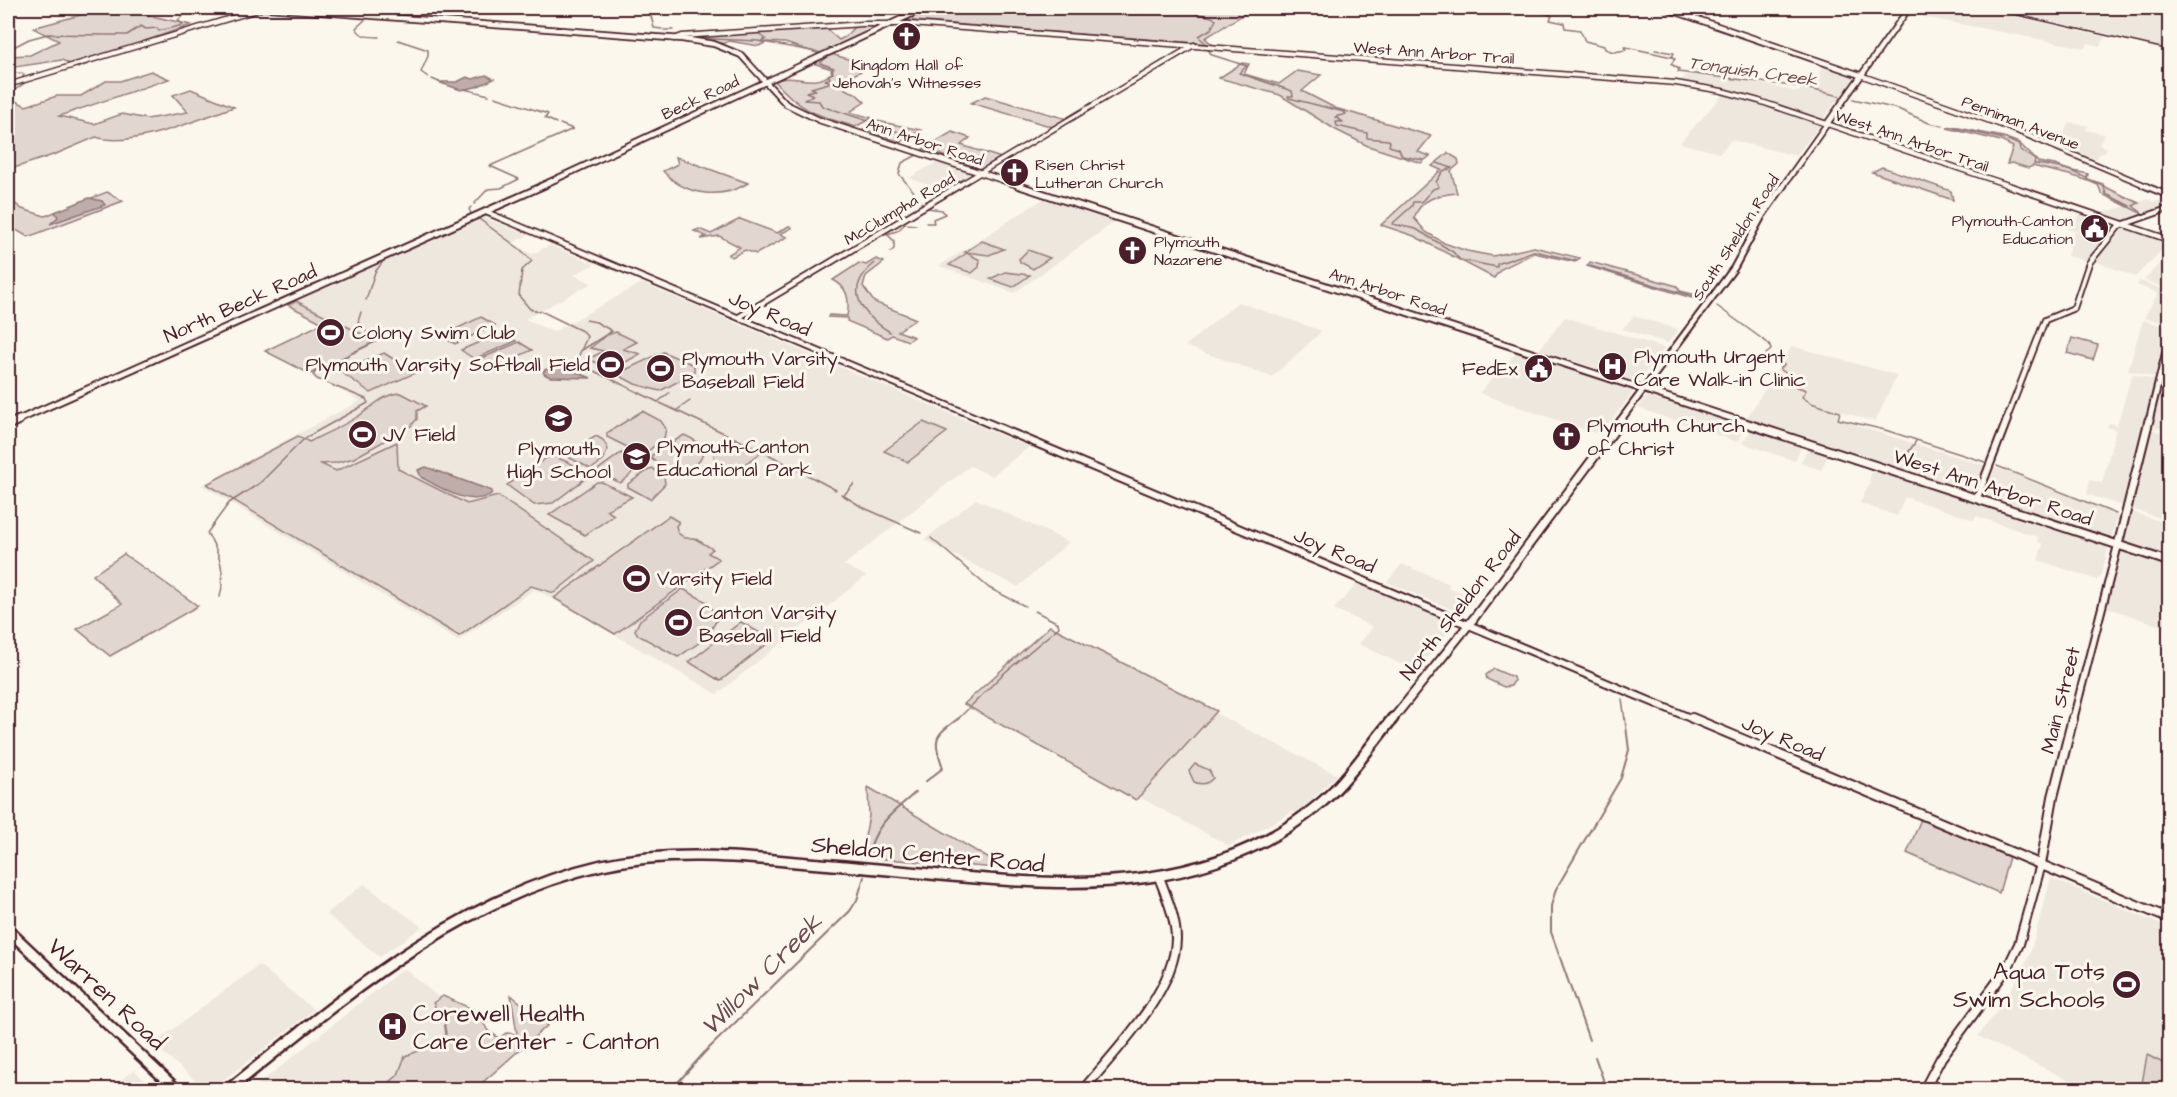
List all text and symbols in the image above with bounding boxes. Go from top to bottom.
church icon: Kingdom Hall of Jehovah's Witnesses [891,20,923,52]
street label: West Ann Arbor Trail [1353,36,1515,70]
water label: Tonquish Creek [1687,50,1820,93]
place label: Kingdom Hall of Jehovah's Witnesses [833,54,981,94]
street label: Beck Road [658,70,743,125]
street label: Penniman Avenue [1959,90,2083,156]
street label: West Ann Arbor Trail [1832,104,1992,178]
street label: Ann Arbor Road [863,113,986,171]
place label: Risen Christ Lutheran Church [1035,154,1163,194]
church icon: Risen Christ Lutheran Church [998,157,1030,189]
street label: McClumpha Road [840,167,959,251]
street label: South Sheldon Road [1687,170,1785,305]
place label: Plymouth-Canton Education [1952,210,2073,250]
public building icon: Plymouth-Canton Education [2078,213,2110,245]
place label: Plymouth Nazarene [1154,231,1223,271]
church icon: Plymouth Nazarene [1117,234,1149,266]
street label: North Beck Road [159,258,321,350]
street label: Ann Arbor Road [1326,263,1449,321]
street label: Joy Road [724,284,815,345]
sports icon: Colony Swim Club [315,316,347,348]
place label: Colony Swim Club [352,319,515,348]
place label: Plymouth Urgent Care Walk-in Clinic [1634,343,1806,394]
place label: Plymouth Varsity Baseball Field [682,345,838,396]
sports icon: Plymouth Varsity Softball Field [595,348,627,380]
place label: Plymouth Varsity Softball Field [305,351,590,380]
hospital icon: Plymouth Urgent Care Walk-in Clinic [1597,351,1629,383]
public building icon: FedEx [1523,352,1555,384]
sports icon: Plymouth Varsity Baseball Field [645,353,677,385]
place label: FedEx [1462,355,1519,383]
school or university icon: Plymouth High School [543,402,575,434]
place label: Plymouth Church of Christ [1587,412,1745,463]
sports icon: JV Field [346,418,378,450]
place label: JV Field [383,421,455,449]
church icon: Plymouth Church of Christ [1550,421,1582,453]
place label: Plymouth-Canton Educational Park [657,433,812,484]
place label: Plymouth High School [507,435,611,487]
school or university icon: Plymouth-Canton Educational Park [620,441,652,473]
street label: West Ann Arbor Road [1890,443,2096,533]
street label: Joy Road [1289,521,1380,582]
street label: North Sheldon Road [1393,525,1528,686]
sports icon: Varsity Field [620,562,652,594]
place label: Varsity Field [657,565,772,594]
place label: Canton Varsity Baseball Field [699,599,837,650]
sports icon: Canton Varsity Baseball Field [662,607,694,639]
street label: Main Street [2034,644,2088,757]
street label: Joy Road [1737,709,1828,770]
street label: Sheldon Center Road [810,828,1046,882]
water label: Willow Creek [693,905,832,1044]
street label: Warren Road [40,931,173,1059]
place label: Aqua Tots Swim Schools [1953,955,2105,1017]
sports icon: Aqua Tots Swim Schools [2110,969,2142,1001]
place label: Corewell Health Care Center - Canton [413,997,659,1059]
hospital icon: Corewell Health Care Center - Canton [376,1011,408,1043]

